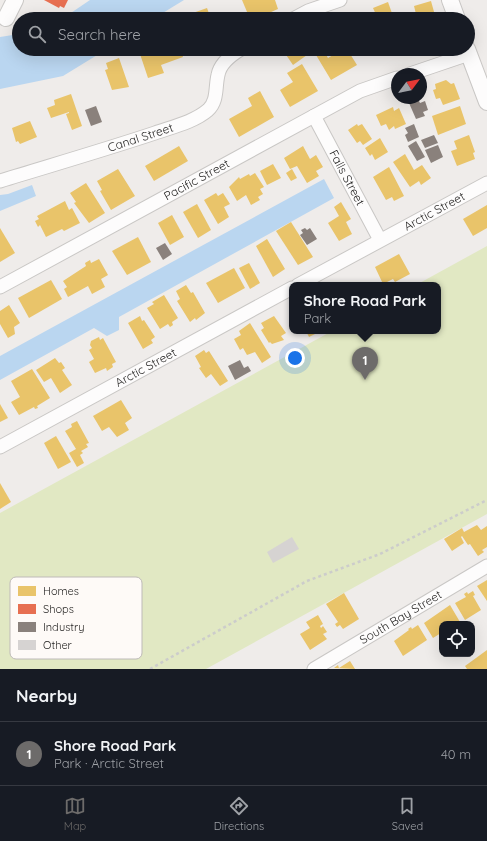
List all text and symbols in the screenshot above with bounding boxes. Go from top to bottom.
search box [12,12,475,56]
icon: search [26,23,48,45]
text: Search here [58,25,141,44]
north arrow [391,68,427,104]
street label: Canal Street [106,120,175,155]
street label: Falls Street [326,147,368,208]
street label: Pacific Street [161,156,232,203]
street label: Arctic Street [401,188,467,234]
popup [289,282,441,334]
text: Shore Road Park [304,291,426,310]
text: Park [304,310,331,326]
street label: Arctic Street [112,344,179,390]
pin: 1 [352,347,378,380]
your location [285,348,305,368]
legend [10,577,142,659]
text: Homes [43,584,79,598]
street label: South Bay Street [357,587,444,647]
text: Shops [43,602,74,616]
text: Industry [43,620,85,634]
map controls [439,621,475,657]
button: locate [439,621,475,657]
text: Other [43,638,73,652]
text: Nearby [16,685,77,706]
text: Shore Road Park [54,736,176,755]
text: 1 [26,746,32,762]
text: 40 m [441,746,471,762]
text: Park · Arctic Street [54,755,164,771]
tab: Map [64,795,86,833]
tab: Directions [214,795,264,833]
tab: Saved [392,795,423,833]

